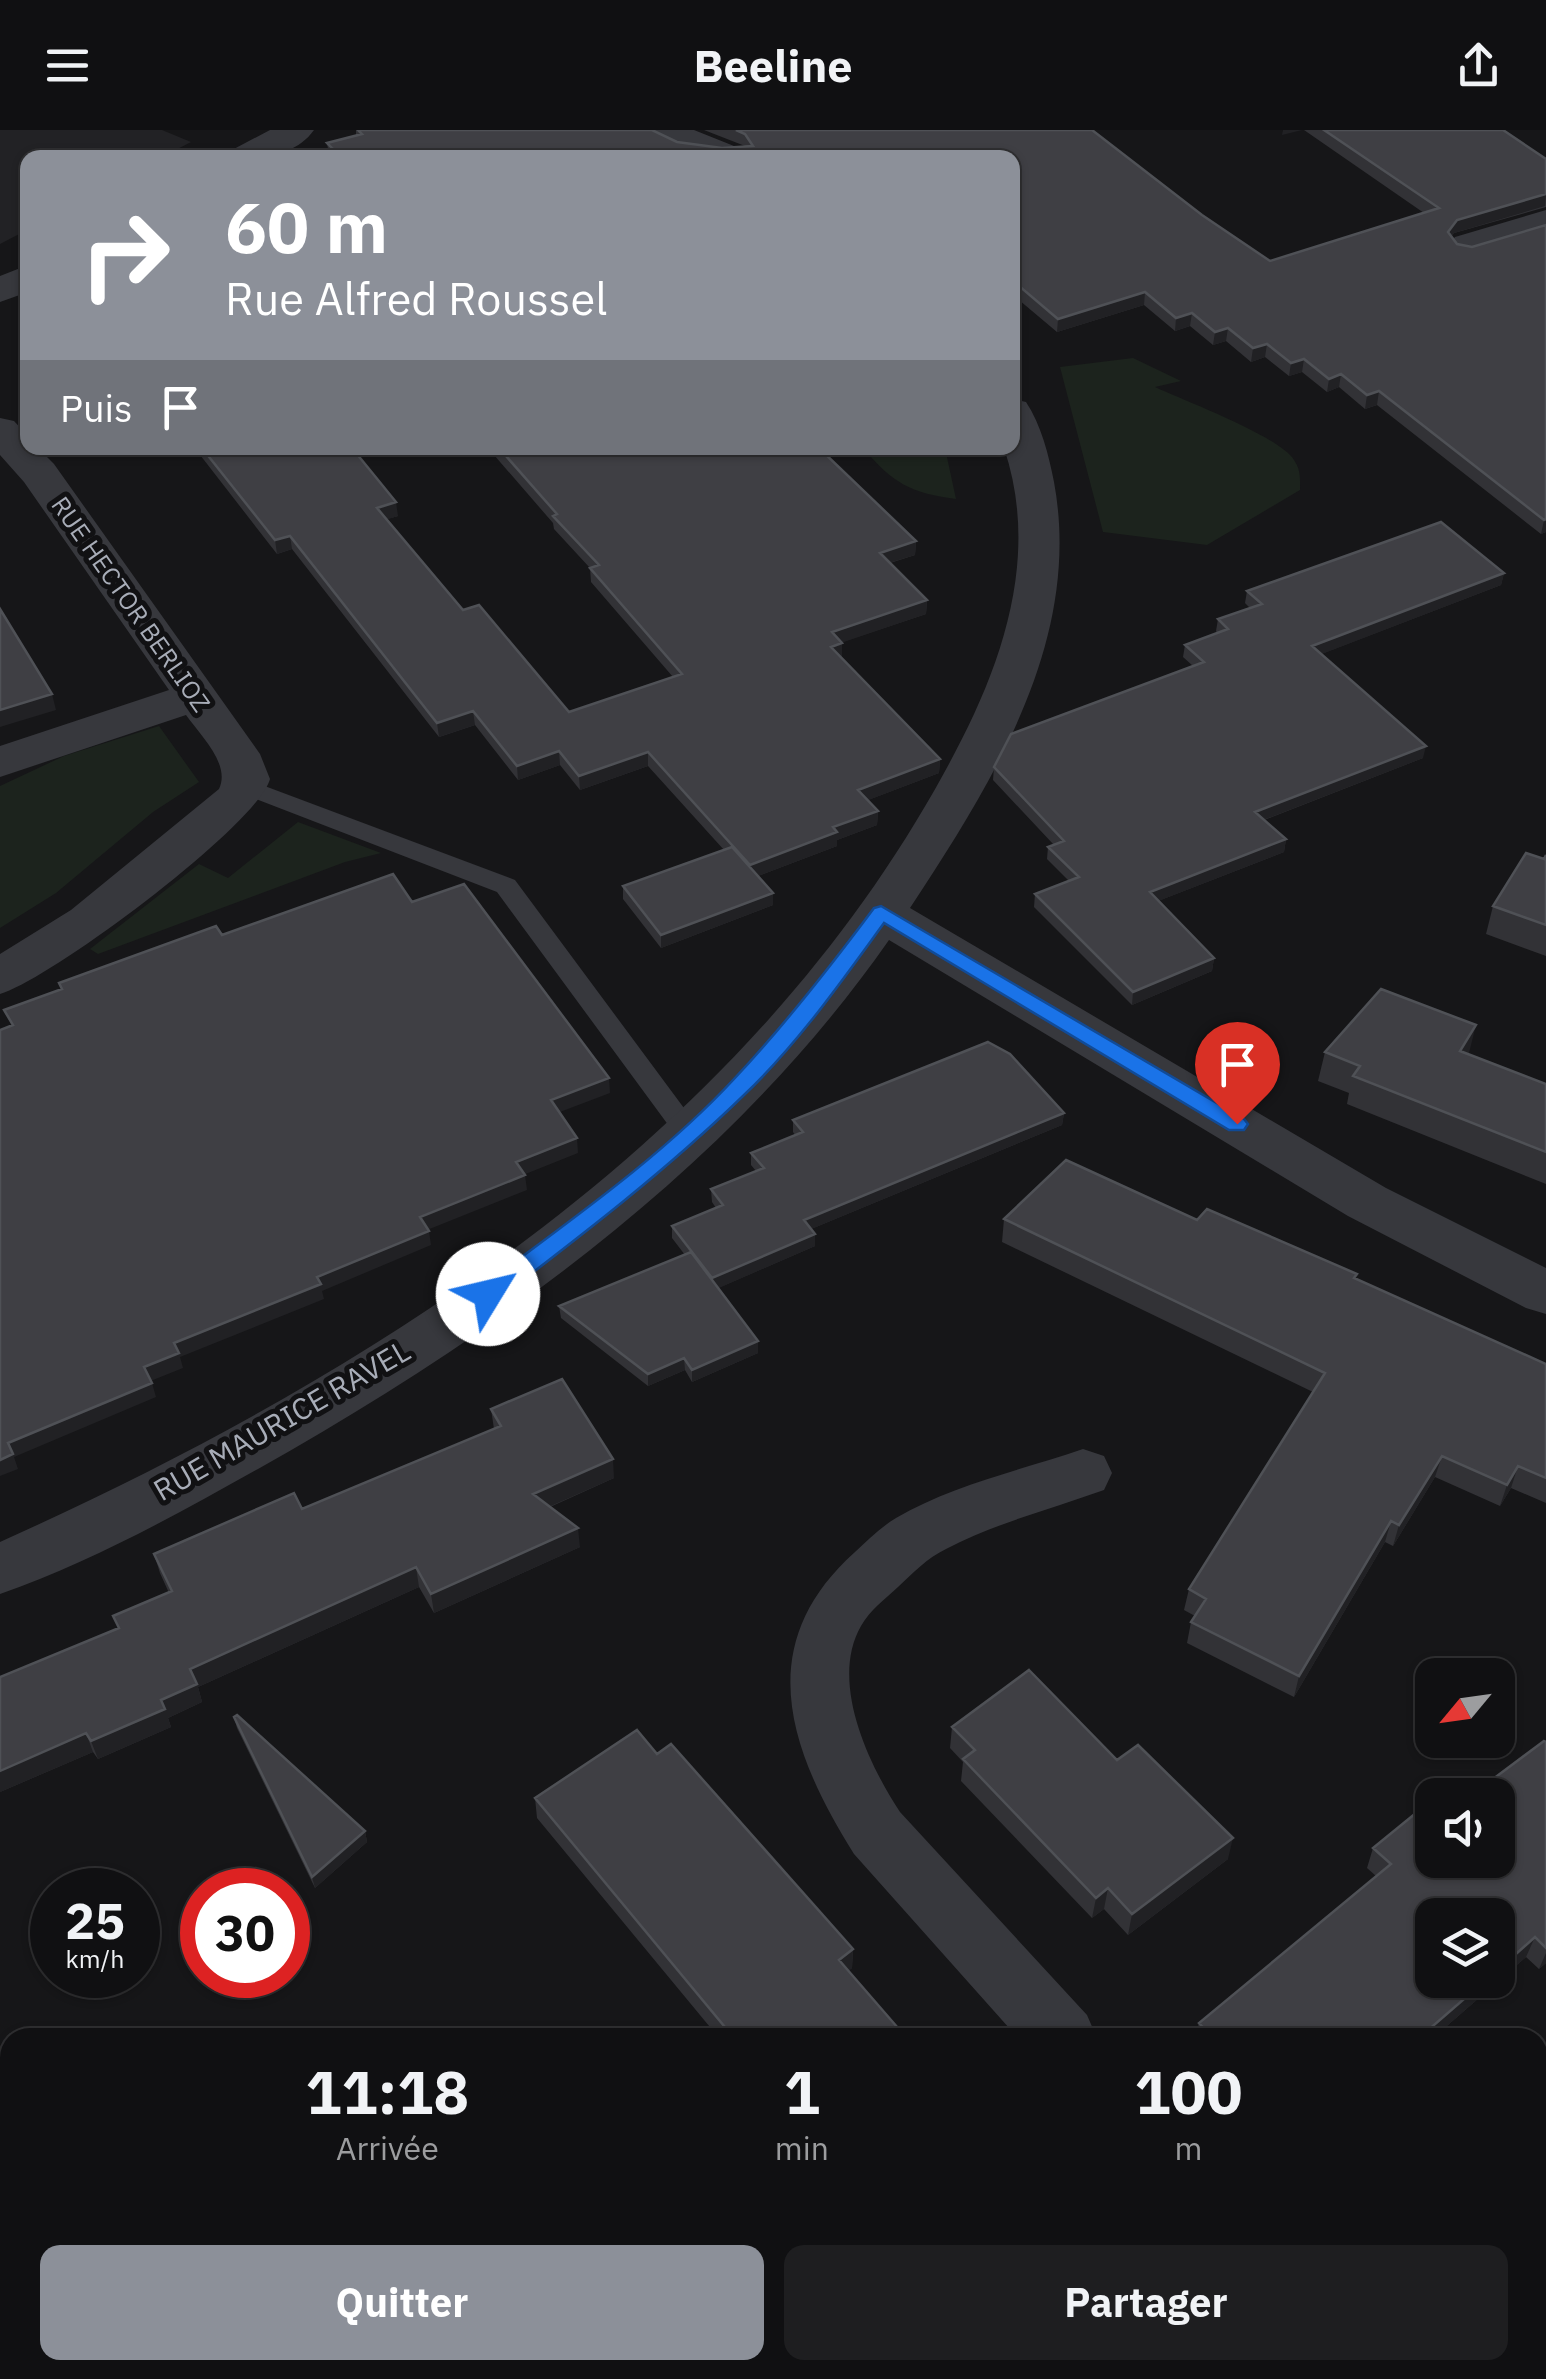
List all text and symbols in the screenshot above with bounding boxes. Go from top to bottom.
text: Beeline [693,36,853,94]
icon: menu [40,38,95,93]
icon: share [1451,38,1506,93]
text: 60 m [225,181,388,272]
icon: right [60,190,190,320]
text: Rue Alfred Roussel [225,269,607,327]
icon: arrive [153,380,208,435]
text: Puis [60,383,133,432]
street label: RUE HECTOR BERLIOZ [45,490,218,718]
pin [1195,1022,1280,1125]
icon: arrive [1210,1037,1265,1092]
position arrow [436,1242,540,1346]
street label: RUE MAURICE RAVEL [146,1330,416,1509]
north arrow [1415,1658,1515,1758]
map controls [1415,1658,1515,1998]
button: sound [1415,1778,1515,1878]
speed limit sign: 30 [180,1868,310,1998]
text: 25 [65,1888,125,1953]
button: layers [1415,1898,1515,1998]
text: km/h [66,1942,124,1975]
text: 11:18 [306,2052,469,2131]
text: 1 [784,2052,820,2131]
text: 100 [1134,2052,1242,2131]
text: Arrivée [336,2127,439,2169]
text: min [775,2127,829,2169]
text: m [1175,2127,1202,2169]
button: Quitter [40,2245,764,2360]
button: Partager [784,2245,1508,2360]

